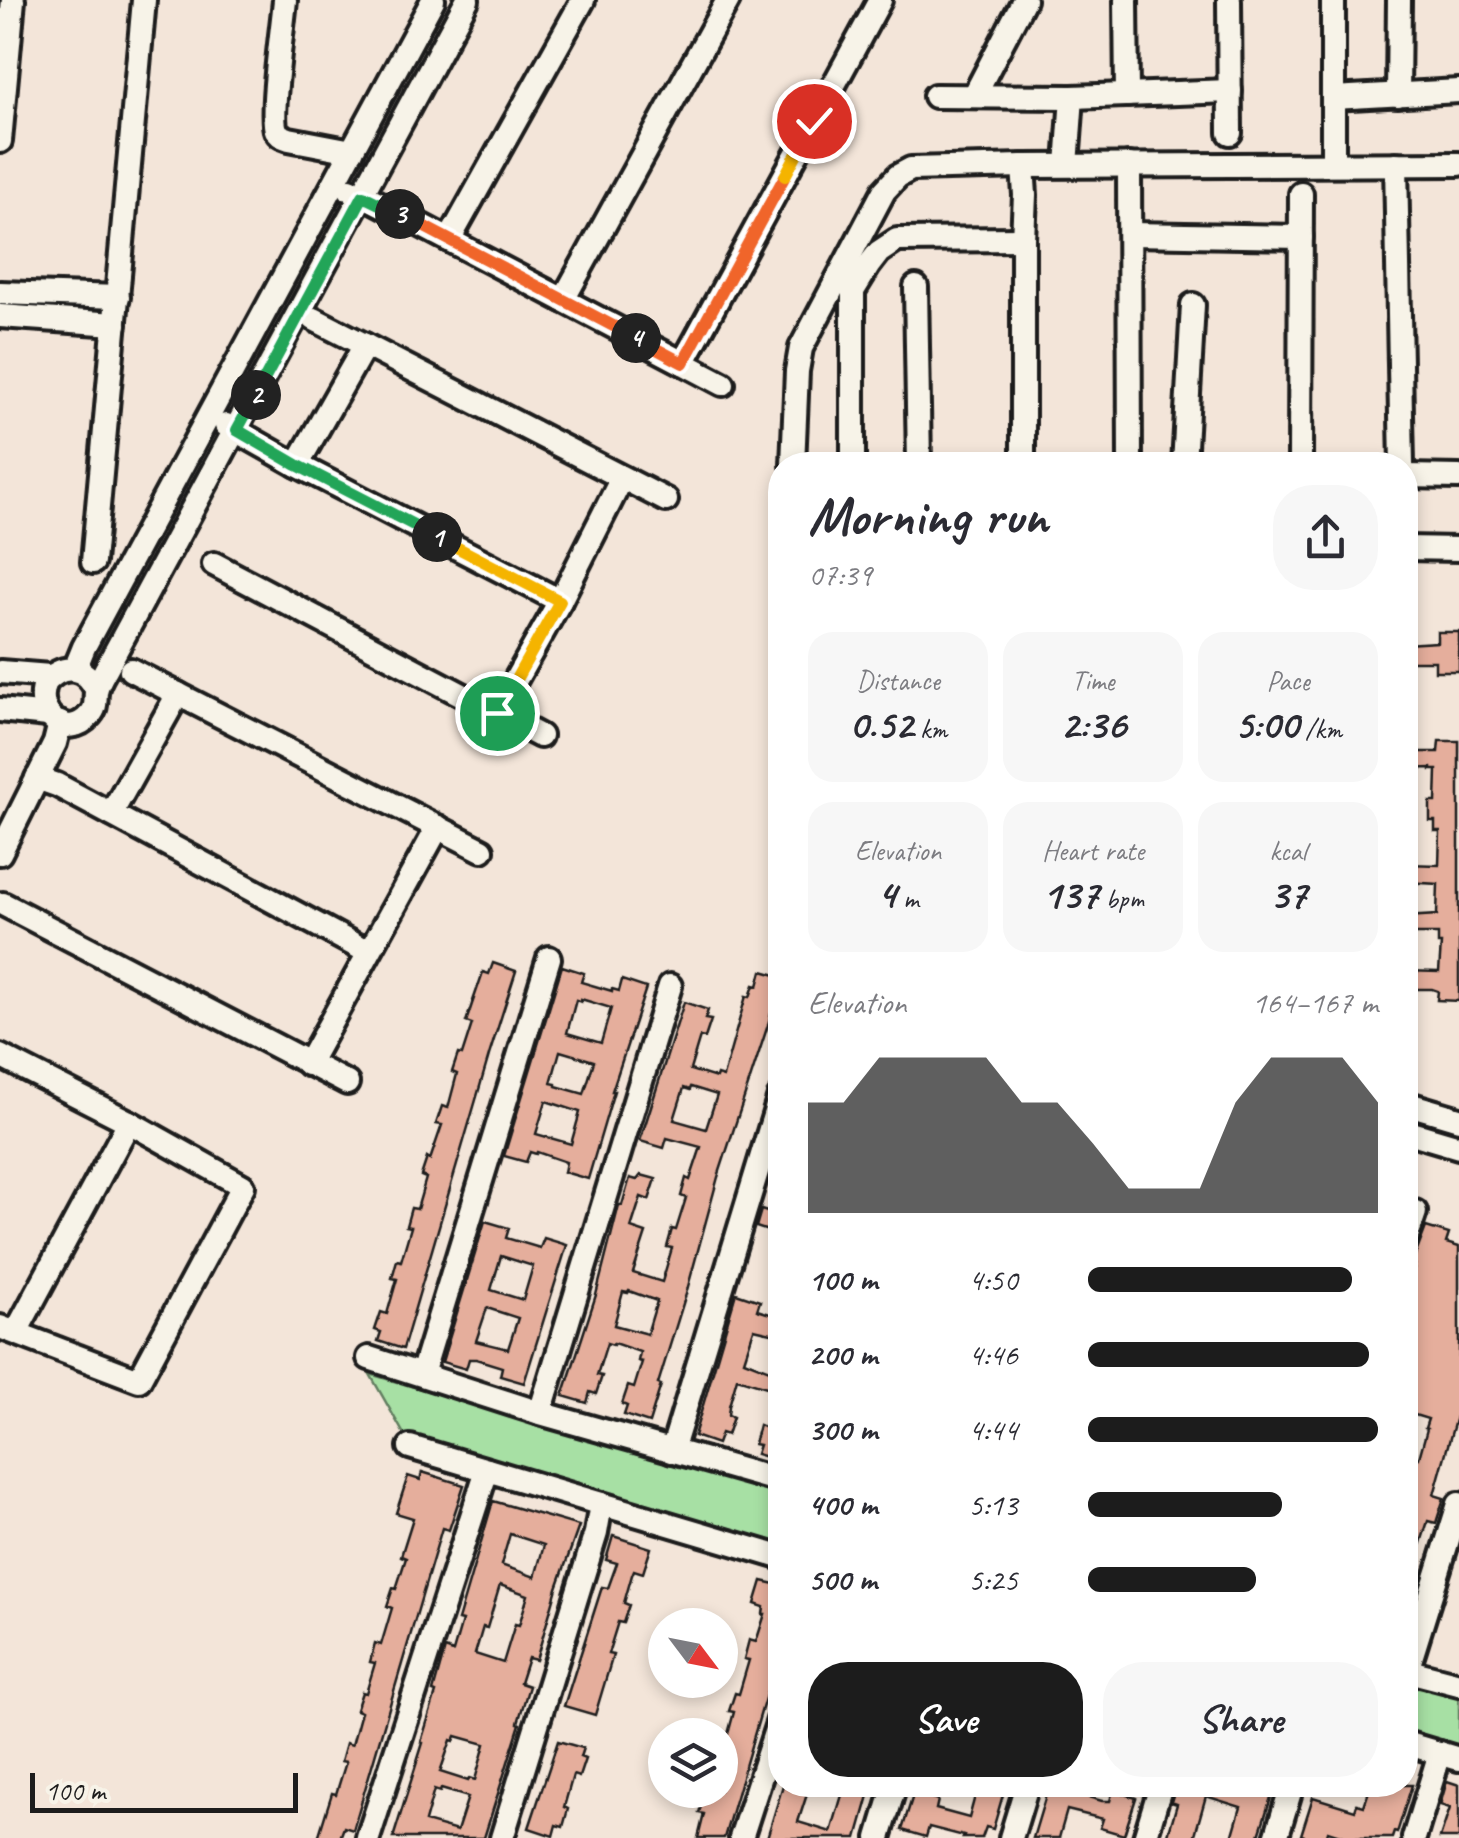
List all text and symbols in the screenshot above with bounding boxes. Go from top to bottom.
pin [772,79,857,164]
icon: check [787,94,842,149]
pin: 3 [375,189,425,239]
text: 3 [394,196,406,231]
pin: 4 [611,313,661,363]
text: 4 [630,320,642,355]
pin: 2 [231,370,281,420]
text: 2 [250,377,262,412]
text: Morning run [808,481,1048,551]
button: share [1273,485,1378,590]
pin: 1 [412,512,462,562]
text: 1 [431,519,443,554]
text: 07:39 [808,554,872,595]
text: Distance [856,663,940,698]
text: Time [1072,663,1114,698]
text: Pace [1266,663,1310,698]
pin [455,671,540,756]
icon: arrive [470,686,525,741]
text: 0.52 [849,698,913,751]
text: 2:36 [1060,698,1126,751]
text: 5:00 [1234,698,1298,751]
text: km [913,711,947,746]
text: /km [1298,711,1342,746]
text: Elevation [855,833,941,868]
text: Heart rate [1042,833,1144,868]
text: kcal [1269,833,1307,868]
text: 4 [877,868,896,921]
text: 137 [1042,868,1099,921]
text: 37 [1269,868,1307,921]
text: m [896,881,919,916]
text: bpm [1099,881,1144,916]
text: Elevation [808,982,906,1023]
text: 164–167 m [1252,982,1378,1023]
text: 100 m [808,1259,877,1300]
text: 4:50 [968,1259,1018,1300]
text: 200 m [808,1334,877,1375]
text: 4:46 [968,1334,1018,1375]
text: 300 m [808,1409,877,1450]
text: 4:44 [968,1409,1018,1450]
text: 400 m [808,1484,877,1525]
text: 5:13 [968,1484,1018,1525]
text: 500 m [808,1559,877,1600]
text: 5:25 [968,1559,1018,1600]
north arrow [648,1608,738,1698]
map controls [648,1608,738,1808]
button: Save [808,1662,1083,1777]
button: Share [1103,1662,1378,1777]
button: layers [648,1718,738,1808]
scale bar [30,1768,298,1812]
text: 100 m [45,1773,105,1808]

